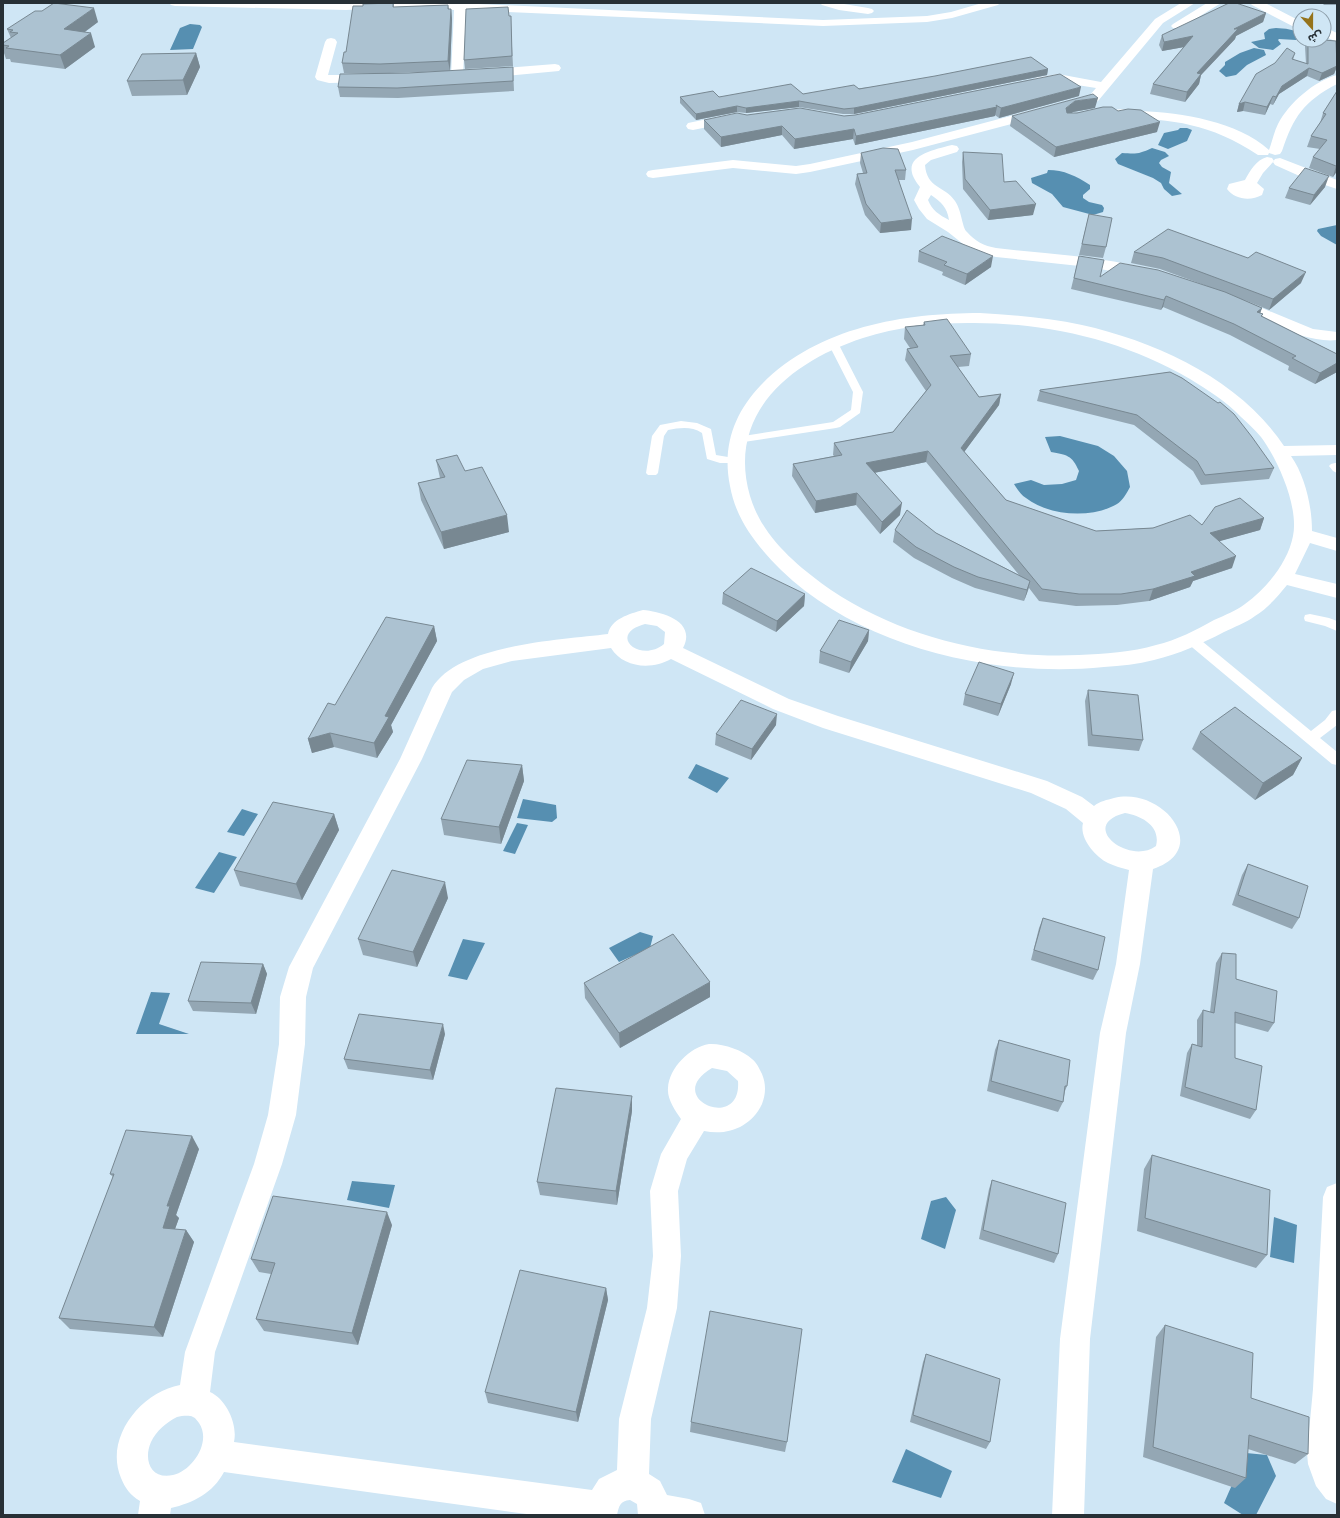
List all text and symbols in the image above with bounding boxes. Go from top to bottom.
north arrow [1292,8,1332,48]
text: ش [1306,27,1325,47]

